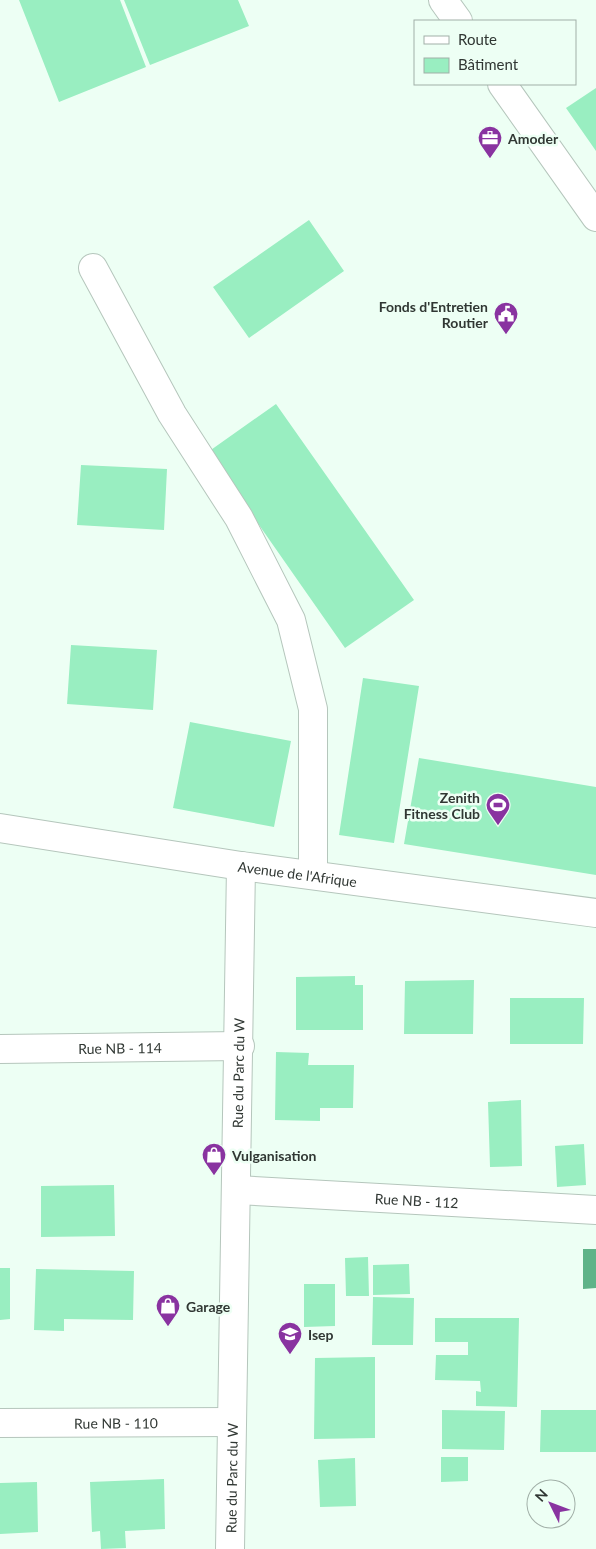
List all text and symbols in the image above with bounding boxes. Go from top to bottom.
legend [414,20,576,85]
text: Route [458,30,497,48]
text: Bâtiment [458,55,519,73]
office icon: Amoder [477,125,503,159]
place label: Amoder [507,130,559,147]
place label: Fonds d'Entretien Routier [379,298,489,331]
public building icon: Fonds d'Entretien Routier [493,301,519,335]
place label: Zenith Fitness Club [404,789,480,822]
sports icon: Zenith Fitness Club [485,792,511,826]
street label: Avenue de l'Afrique [237,857,358,890]
street label: Rue du Parc du W [228,1017,247,1128]
street label: Rue NB - 114 [78,1038,162,1057]
shop icon: Vulganisation [201,1142,227,1176]
place label: Vulganisation [231,1147,317,1164]
street label: Rue NB - 112 [374,1189,459,1211]
shop icon: Garage [155,1293,181,1327]
place label: Garage [186,1298,231,1315]
school or university icon: Isep [277,1321,303,1355]
place label: Isep [308,1326,334,1343]
street label: Rue NB - 110 [74,1414,158,1431]
street label: Rue du Parc du W [222,1422,241,1533]
north arrow [526,1479,576,1529]
text: N [531,1485,551,1505]

